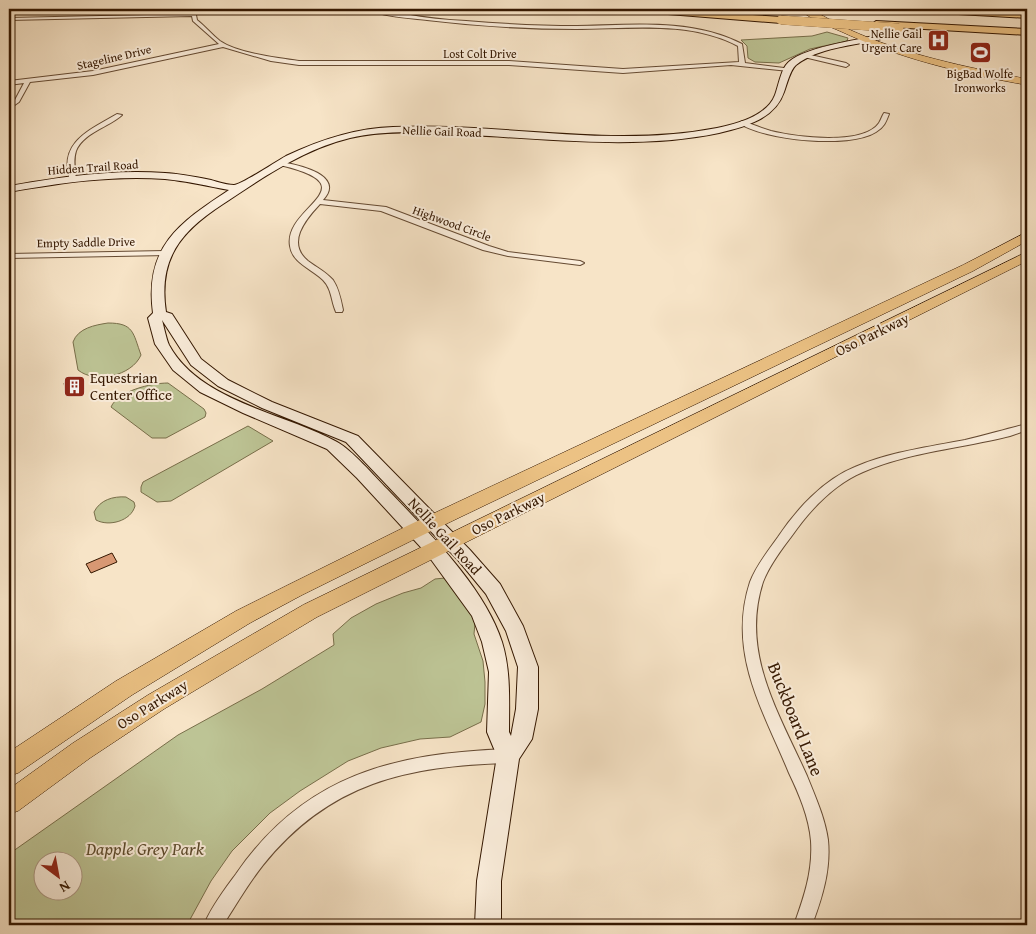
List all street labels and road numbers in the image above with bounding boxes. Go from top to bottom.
street label: Stageline Drive [75,40,153,74]
street label: Lost Colt Drive [443,45,517,62]
street label: Nellie Gail Road [402,121,482,141]
street label: Hidden Trail Road [47,155,140,179]
street label: Highwood Circle [410,201,494,245]
street label: Empty Saddle Drive [37,233,136,251]
street label: Oso Parkway [831,307,913,361]
street label: Oso Parkway [467,486,549,540]
street label: Nellie Gail Road [404,493,486,579]
street label: Buckboard Lane [761,658,831,780]
street label: Oso Parkway [113,674,192,734]

